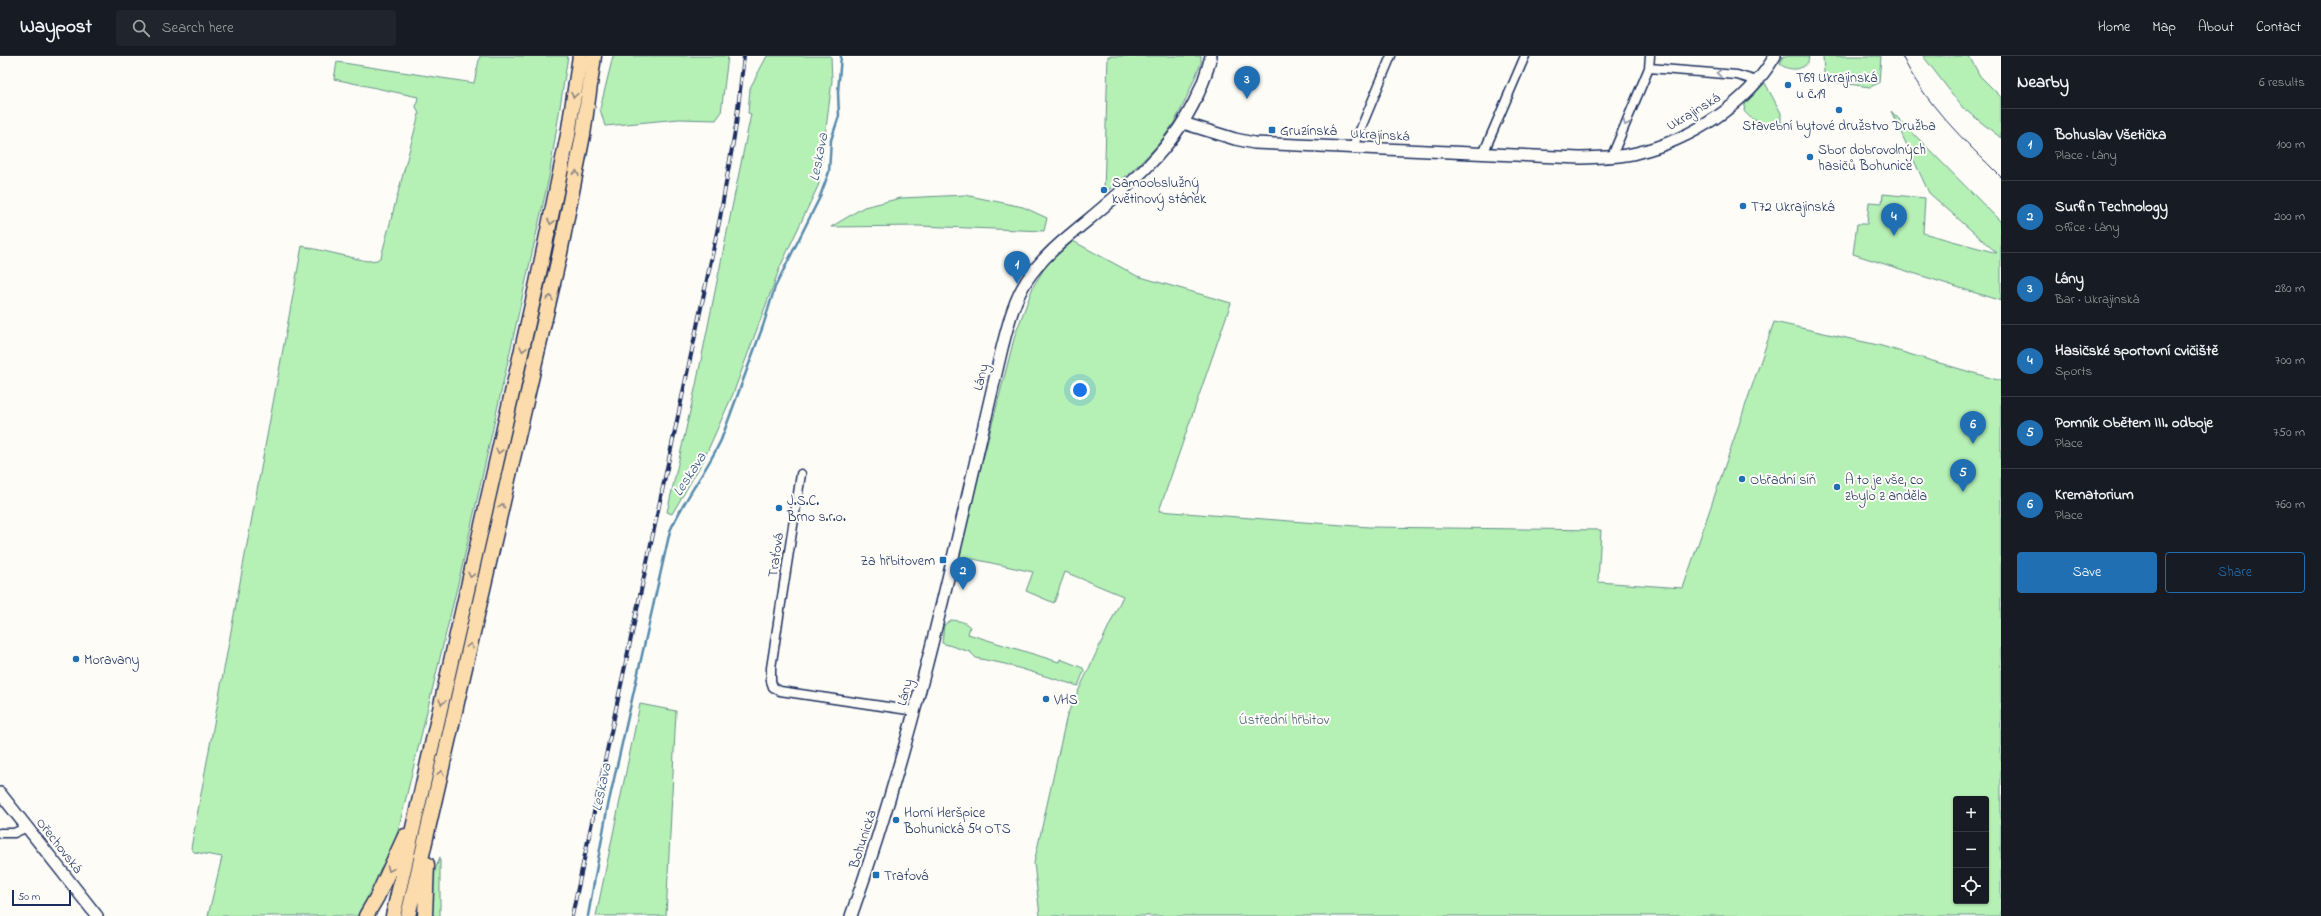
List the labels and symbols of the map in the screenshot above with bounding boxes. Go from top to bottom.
pin: 3 [1234,66,1260,99]
place label: T69 Ukrajinská u č.19 [1796,68,1877,105]
one-way arrow [1716,69,1722,78]
marker: T69 Ukrajinská u č.19 [1783,80,1793,90]
street label: Ukrajinská [1663,88,1725,137]
one-way arrow [571,92,579,98]
marker: Stavební bytové družstvo Družba [1834,105,1844,115]
place label: Stavební bytové družstvo Družba [1742,116,1936,138]
one-way arrow [1623,118,1631,126]
place label: Gruzínská [1280,121,1337,142]
street label: Ukrajinská [1350,123,1410,148]
marker: Gruzínská [1267,125,1277,135]
water label: Leskava [804,130,835,183]
place label: Sbor dobrovolných hasičů Bohunice [1818,140,1926,177]
marker: Sbor dobrovolných hasičů Bohunice [1805,152,1815,162]
one-way arrow [571,170,579,176]
place label: Samoobslužný květinový stánek [1112,173,1207,211]
marker: Samoobslužný květinový stánek [1099,185,1109,195]
place label: T72 Ukrajinská [1751,197,1835,218]
marker: T72 Ukrajinská [1738,201,1748,211]
pin: 4 [1881,203,1907,236]
one-way arrow [547,219,555,226]
pin: 1 [1004,251,1030,284]
one-way arrow [545,294,553,301]
one-way arrow [519,346,527,353]
street label: Lány [968,362,996,393]
your location [1070,380,1090,400]
pin: 6 [1960,411,1986,444]
water label: Leskava [667,447,713,501]
one-way arrow [496,448,504,454]
pin: 5 [1950,459,1976,492]
place label: Obřadní síň [1750,470,1816,491]
place label: A to je vše, co zbylo z anděla [1845,470,1927,508]
marker: Obřadní síň [1737,474,1747,484]
marker: A to je vše, co zbylo z anděla [1832,482,1842,492]
place label: J.S.C. Brno s.r.o. [786,491,846,528]
one-way arrow [498,503,506,509]
marker: J.S.C. Brno s.r.o. [774,503,784,513]
street label: Traťová [763,532,790,579]
place label: Za hřbitovem [860,551,935,572]
marker: Za hřbitovem [938,555,948,565]
pin: 2 [950,557,976,590]
one-way arrow [467,572,475,578]
one-way arrow [465,643,474,650]
place label: Moravany [84,650,140,672]
marker: Moravany [71,654,81,664]
street label: Lány [892,677,920,708]
place label: VHS [1053,690,1078,711]
marker: VHS [1041,694,1051,704]
one-way arrow [438,699,446,705]
park label: Ústřední hřbitov [1239,710,1330,731]
water label: Leskava [586,760,618,813]
one-way arrow [436,770,444,776]
place label: Horní Heršpice Bohunická 54 OTS [903,803,1011,840]
street label: Bohunická [844,808,883,872]
street label: Ořechovská [30,814,87,878]
marker: Horní Heršpice Bohunická 54 OTS [891,815,901,825]
one-way arrow [387,865,395,873]
place label: Traťová [884,866,928,887]
marker: Traťová [871,870,881,880]
scale bar [12,888,71,907]

